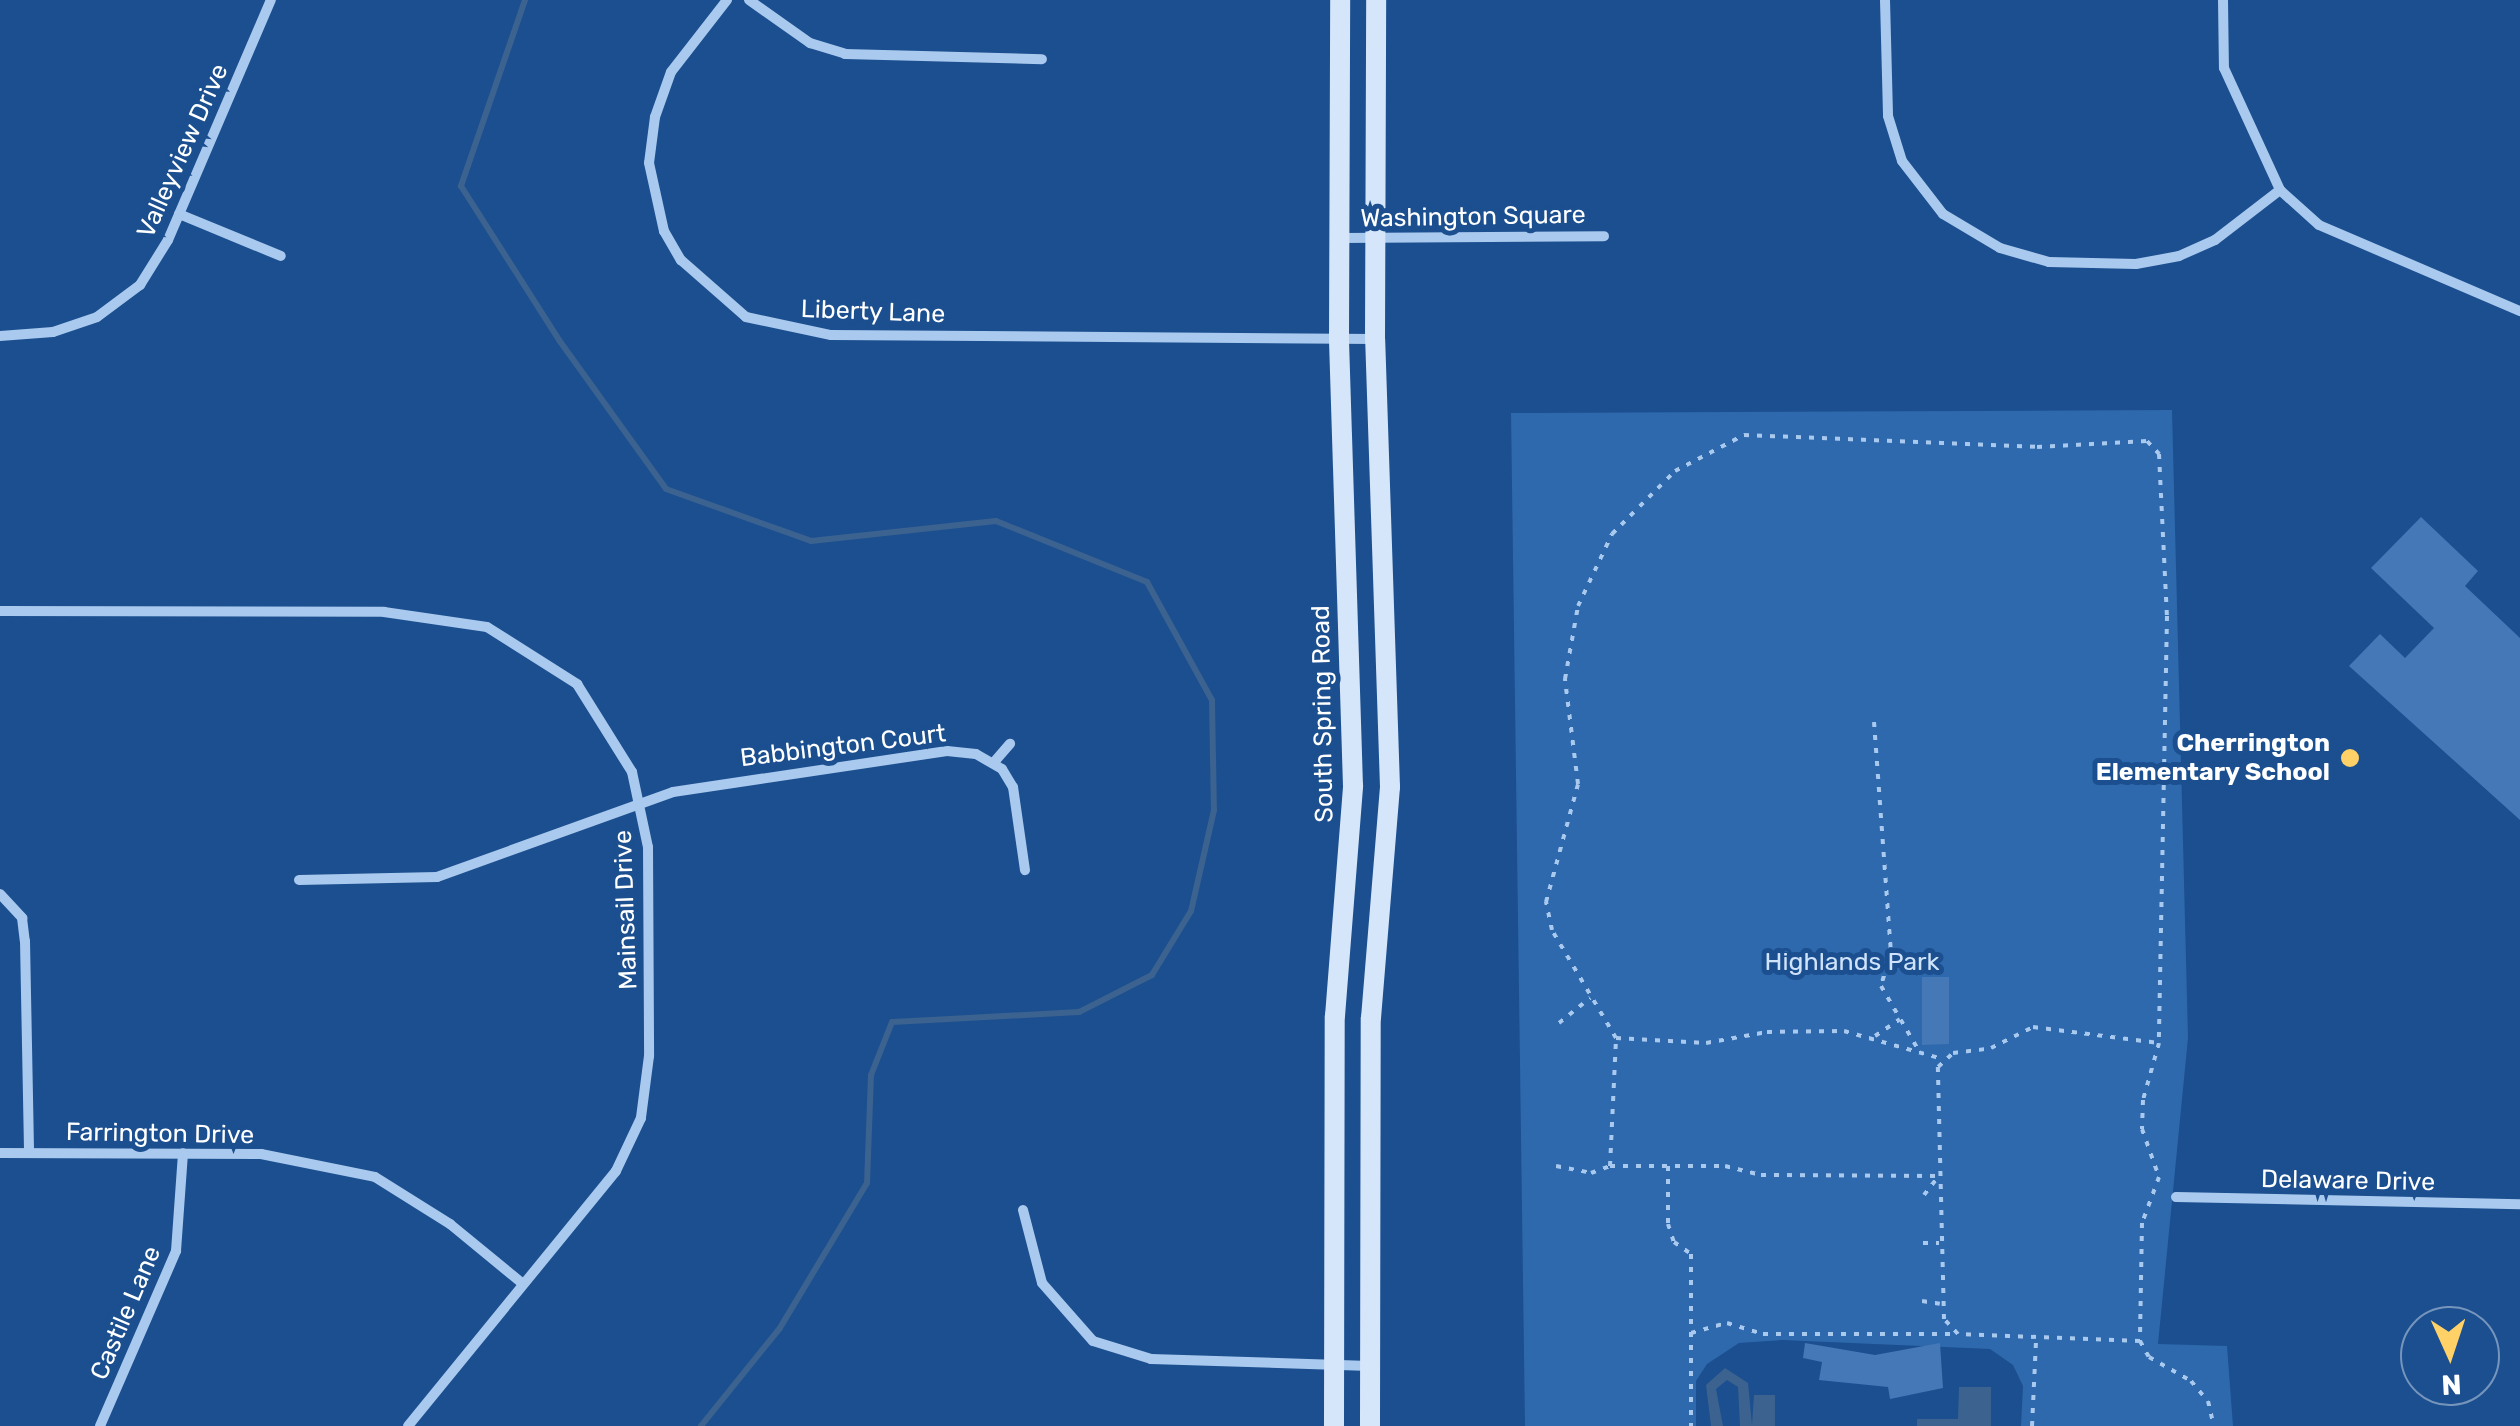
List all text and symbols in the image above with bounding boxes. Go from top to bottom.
street label: Valleyview Drive [131,59,235,243]
street label: Washington Square [1360,200,1586,234]
street label: Liberty Lane [800,294,946,330]
street label: South Spring Road [1306,605,1340,823]
street label: Babbington Court [738,718,948,774]
place label: Cherrington Elementary School [2095,729,2330,788]
marker: Cherrington Elementary School [2339,747,2361,769]
street label: Mainsail Drive [608,830,644,990]
park label: Highlands Park [1765,947,1939,977]
street label: Farrington Drive [66,1117,254,1151]
street label: Delaware Drive [2261,1164,2435,1198]
street label: Castile Lane [84,1242,168,1384]
north arrow [2400,1306,2500,1406]
text: N [2441,1367,2462,1401]

